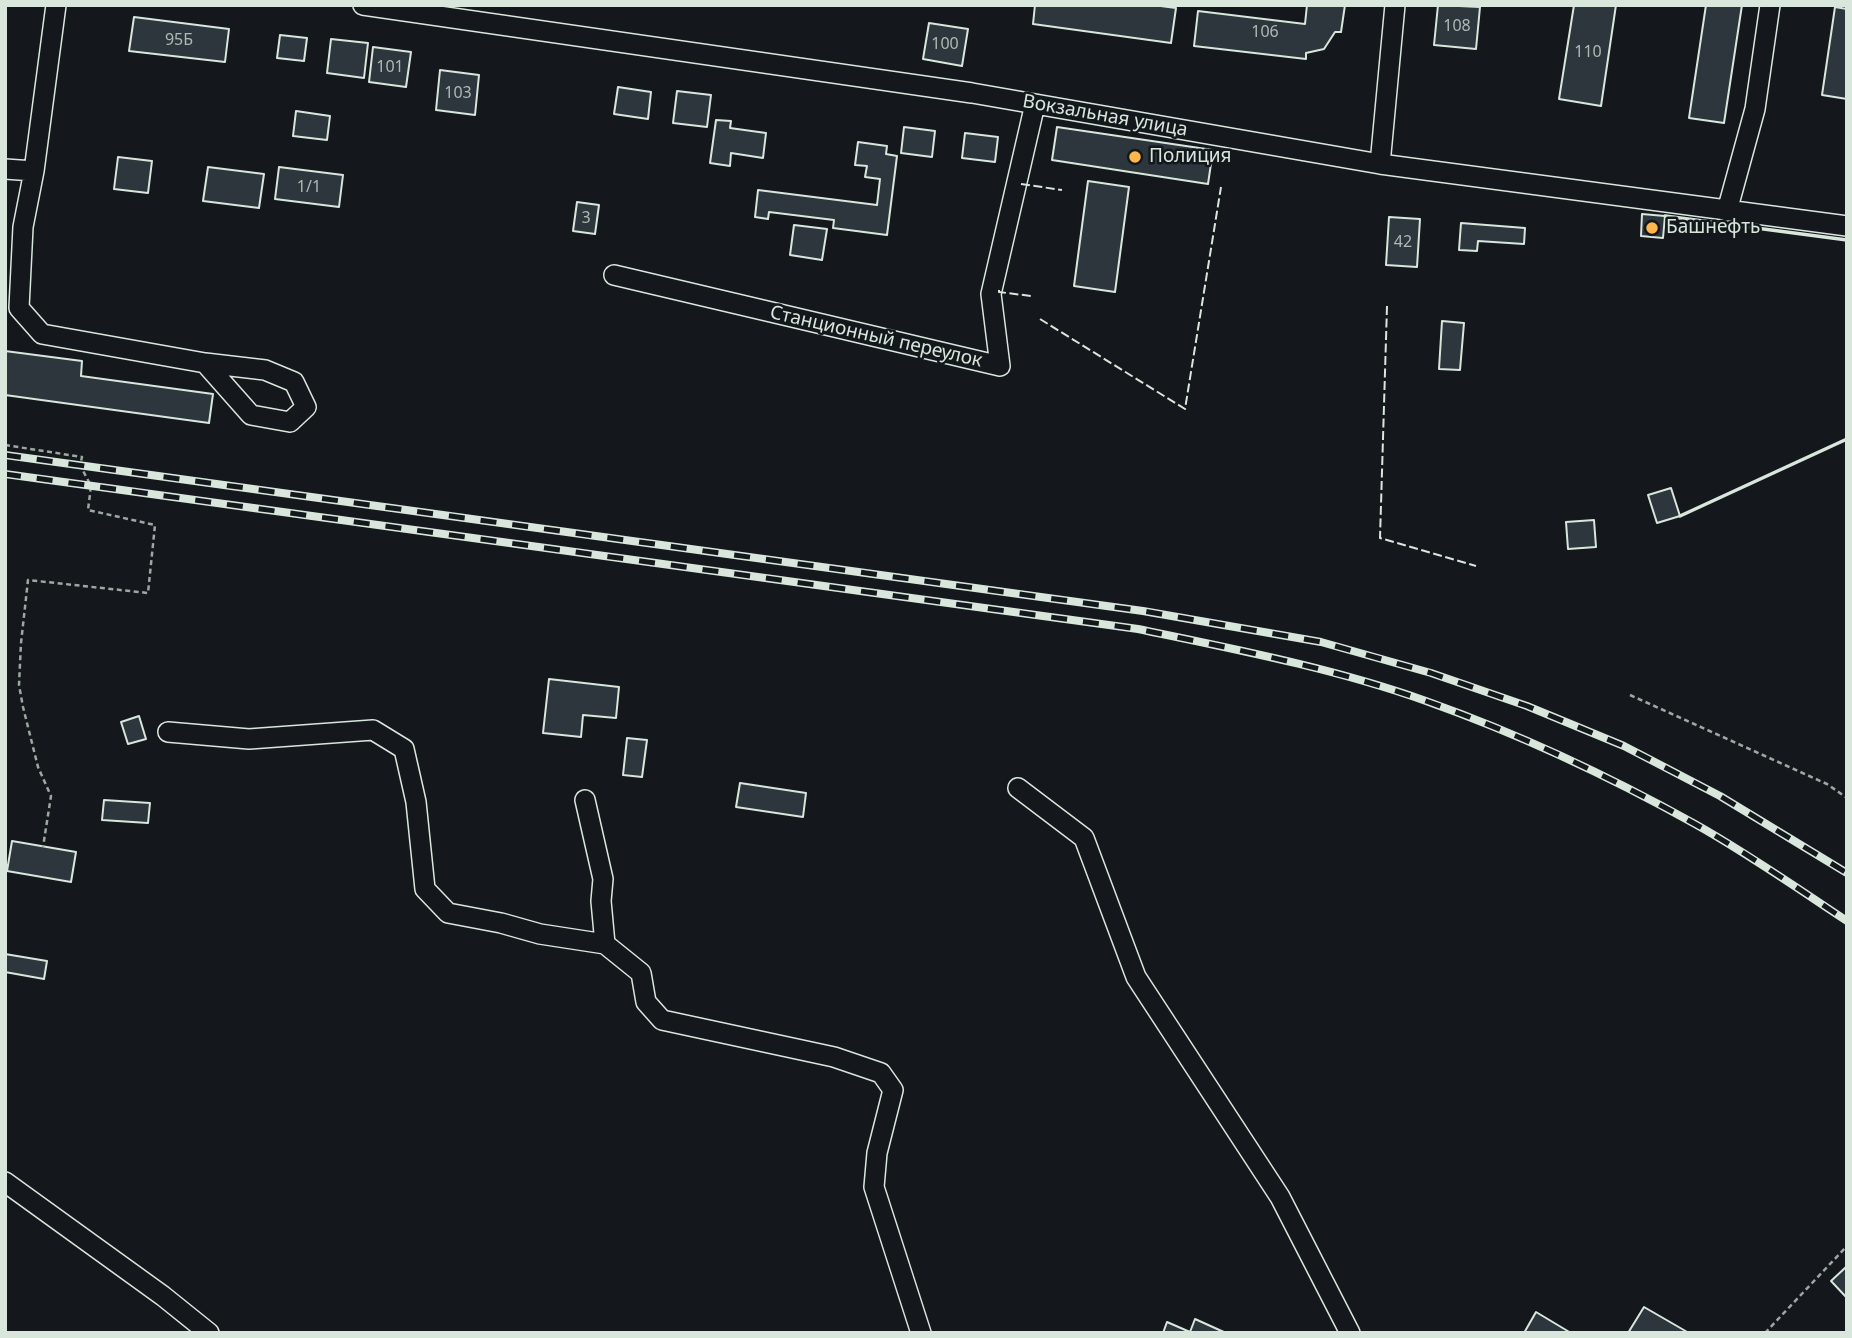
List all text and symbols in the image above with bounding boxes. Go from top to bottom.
house number: 108 [1443,16,1471,36]
house number: 106 [1251,22,1279,42]
house number: 95Б [165,30,193,50]
house number: 100 [931,34,959,54]
house number: 110 [1574,42,1602,62]
house number: 101 [376,57,404,77]
house number: 103 [444,83,472,103]
street label: Вокзальная улица [1021,90,1189,142]
place label: Полиция [1149,146,1232,168]
marker: Полиция [1127,149,1143,165]
house number: 1/1 [297,177,321,197]
house number: 3 [581,208,591,228]
place label: Башнефть [1666,217,1760,239]
marker: Башнефть [1644,220,1660,236]
house number: 42 [1394,232,1412,252]
street label: Станционный переулок [768,301,984,373]

